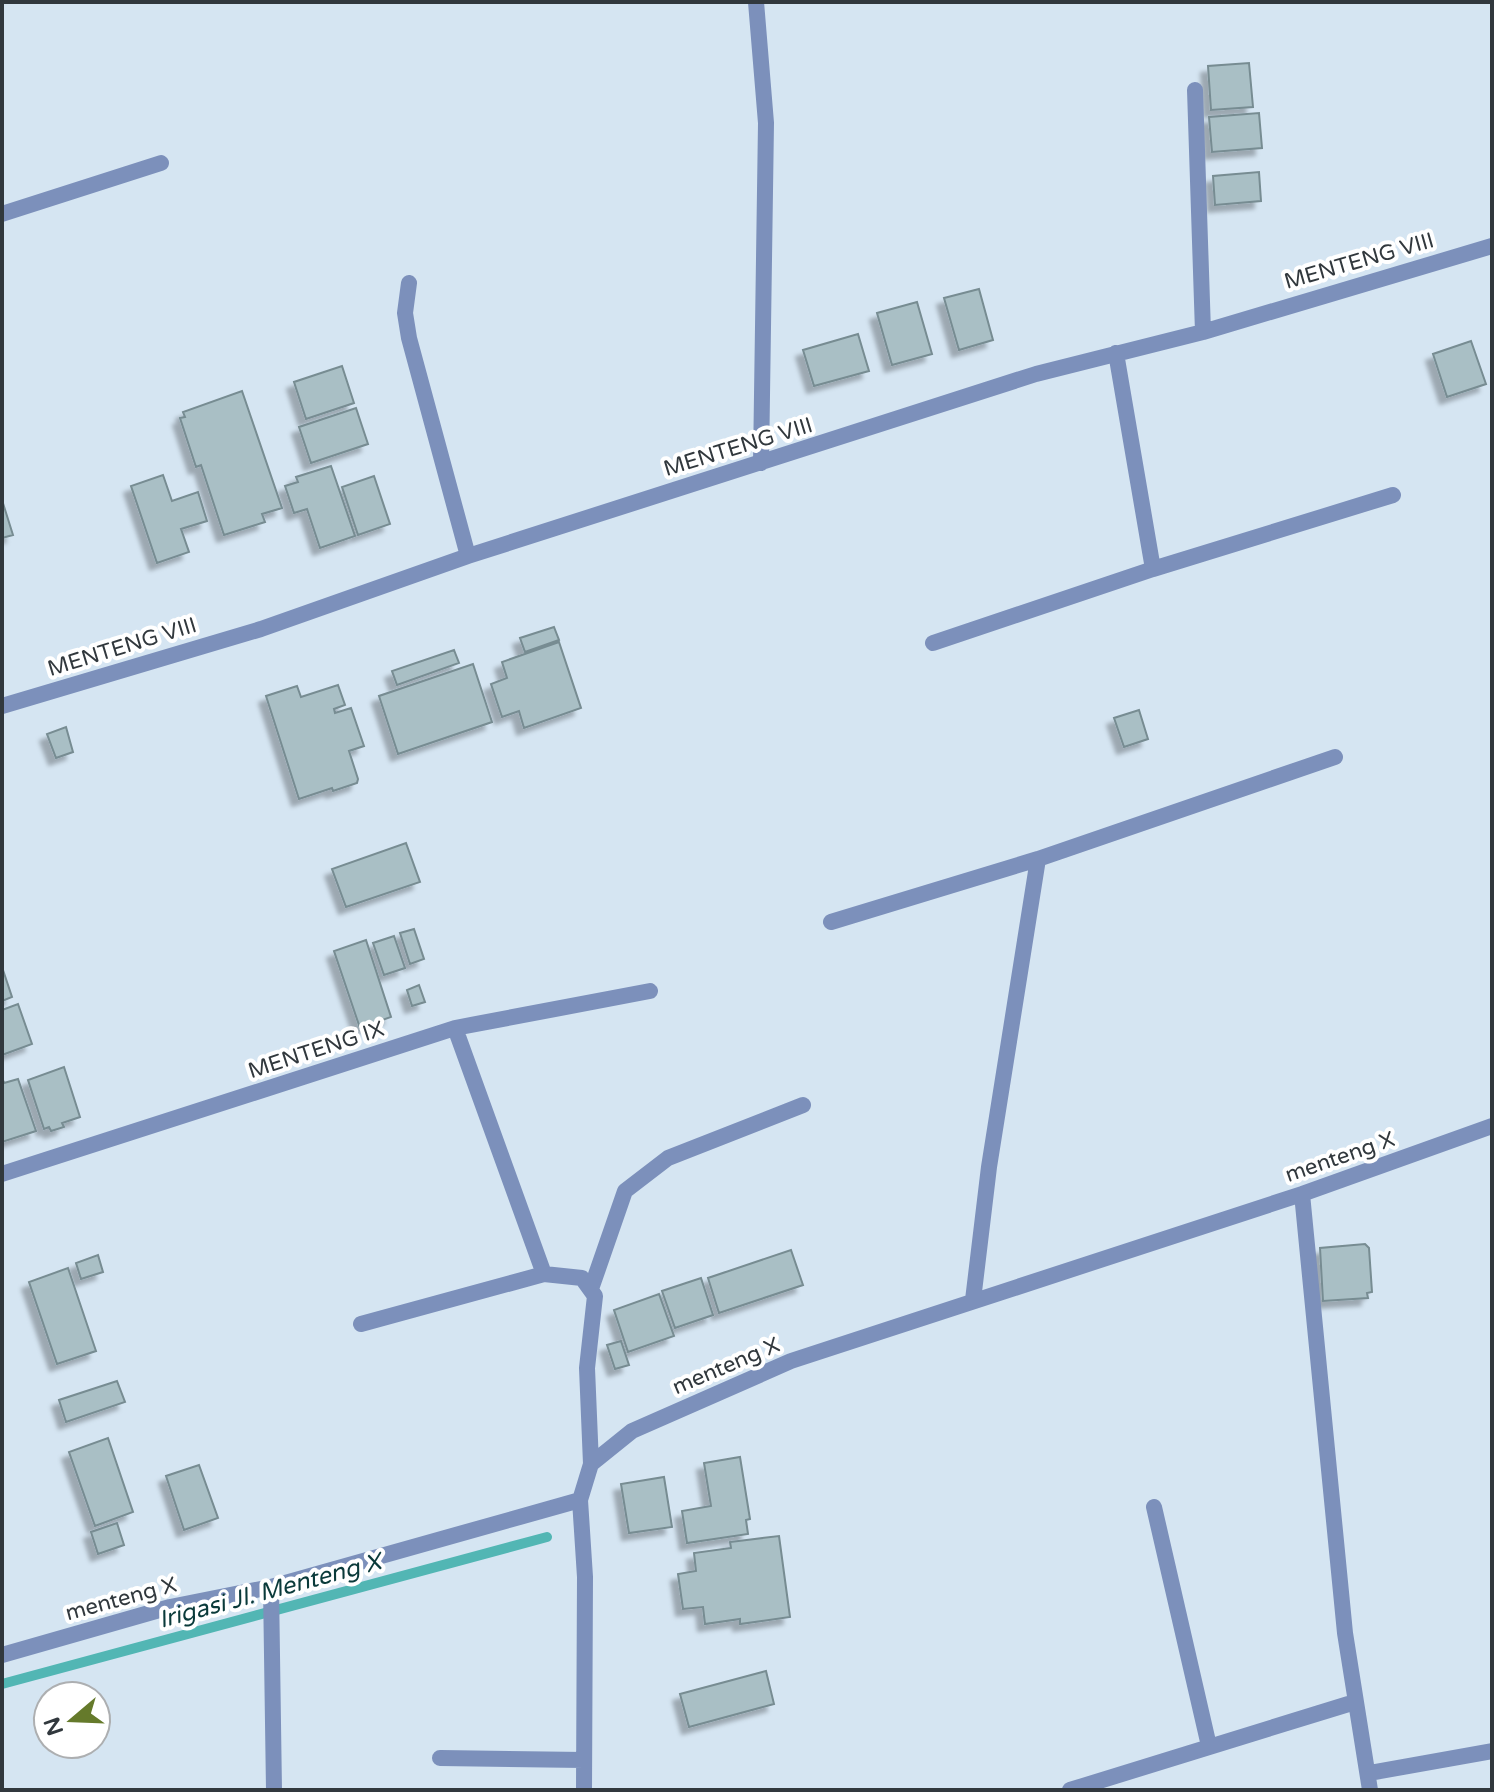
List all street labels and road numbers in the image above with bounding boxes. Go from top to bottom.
street label: MENTENG VIII [1281,227,1437,295]
street label: MENTENG VIII [660,412,816,482]
street label: MENTENG VIII [44,612,200,682]
street label: MENTENG IX [245,1016,387,1084]
street label: menteng X [1282,1126,1398,1188]
street label: menteng X [668,1332,784,1400]
street label: menteng X [62,1572,180,1626]

